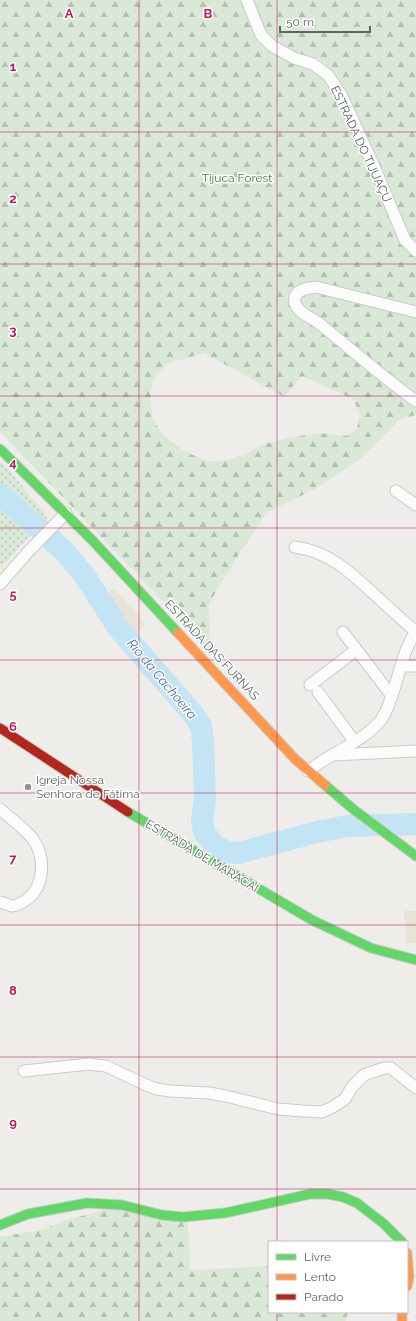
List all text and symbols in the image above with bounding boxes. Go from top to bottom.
text: A [65,6,74,21]
text: B [204,6,213,21]
scale bar [280,8,370,34]
text: 50 m [286,15,314,29]
text: 1 [10,59,17,74]
street label: ESTRADA DO TIJUAÇU [328,83,394,205]
park label: Tijuca Forest [202,171,272,185]
text: 2 [9,191,17,206]
text: 3 [9,323,17,338]
text: 4 [9,455,17,470]
text: 5 [9,587,17,602]
street label: ESTRADA DAS FURNAS [162,597,262,703]
water label: Rio da Cachoeira [124,636,200,722]
text: 6 [9,719,17,734]
place label: Igreja Nossa Senhora de Fátima [36,773,140,801]
marker: Igreja Nossa Senhora de Fátima [23,782,33,792]
street label: ESTRADA DE MARACAÍ [143,817,261,895]
text: 7 [9,851,17,866]
text: 8 [9,983,17,998]
text: 9 [9,1115,17,1130]
legend [268,1241,408,1313]
text: Livre [304,1250,331,1264]
text: Lento [304,1270,336,1284]
text: Parado [304,1290,343,1304]

